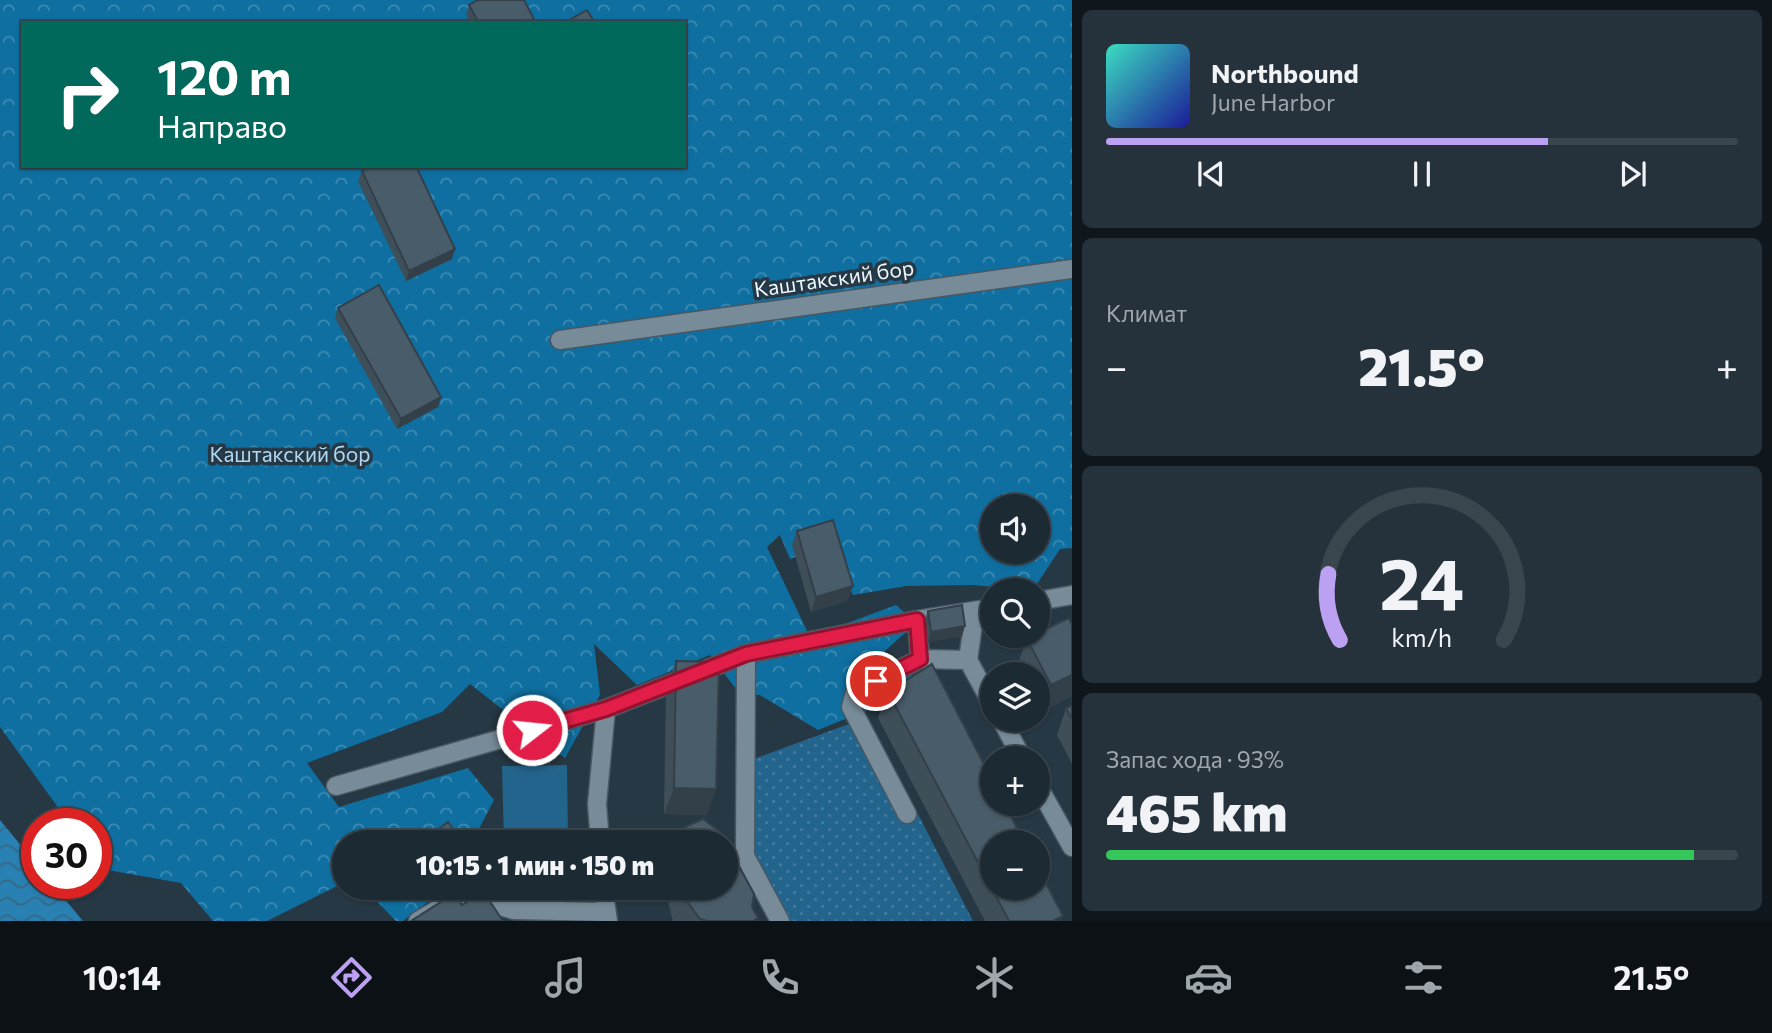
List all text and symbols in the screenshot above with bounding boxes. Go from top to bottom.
text: 120 m [157,45,291,105]
icon: right [42,49,133,140]
text: Northbound [1211,57,1359,88]
text: June Harbor [1211,88,1335,116]
text: Направо [157,105,287,145]
icon: previous [1192,155,1230,193]
icon: pause [1403,155,1441,193]
icon: next [1614,155,1652,193]
street label: Каштакский бор [752,254,915,301]
text: Климат [1106,299,1187,327]
text: 21.5° [1358,333,1485,397]
text: − [1106,342,1128,389]
text: + [1716,342,1738,389]
park label: Каштакский бор [209,441,371,466]
map controls [980,494,1050,900]
button: sound [980,494,1050,564]
text: 24 [1379,537,1465,626]
button: search [980,578,1050,648]
text: km/h [1392,622,1452,652]
pin [846,651,906,711]
icon: arrive [857,662,895,700]
button: layers [980,662,1050,732]
position arrow [495,693,569,767]
text: Запас хода · 93% [1106,745,1284,773]
button: + [980,746,1050,816]
text: 465 km [1106,779,1287,843]
speed limit sign: 30 [21,808,112,899]
button: − [980,830,1050,900]
text: 10:15 · 1 мин · 150 m [416,849,654,880]
icon: directions [327,953,376,1002]
icon: music [541,953,590,1002]
icon: phone [755,953,804,1002]
icon: climate [970,953,1019,1002]
icon: car [1184,953,1233,1002]
icon: filters [1399,953,1448,1002]
text: 10:14 [83,957,161,997]
text: 21.5° [1613,957,1689,997]

